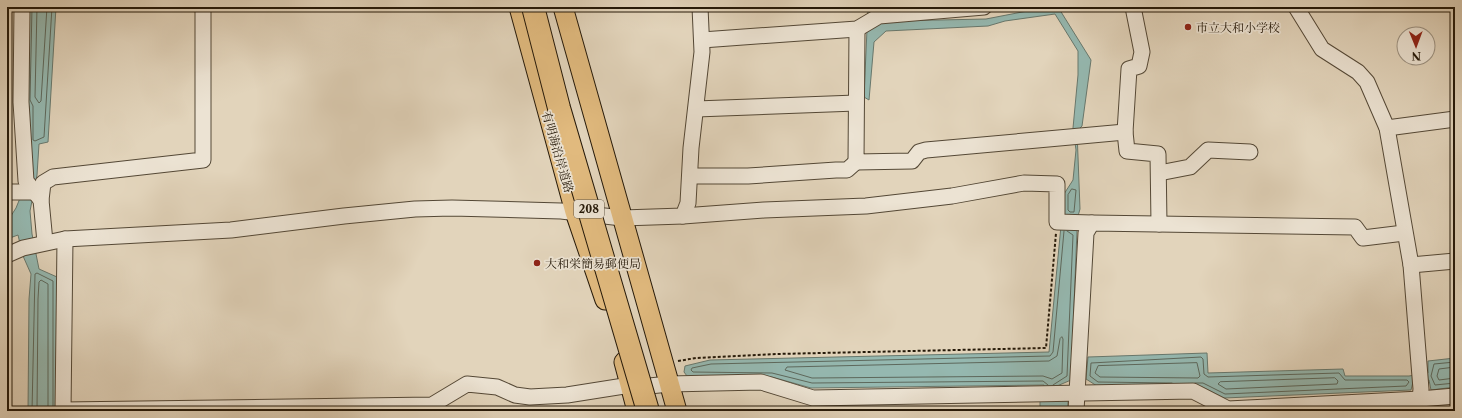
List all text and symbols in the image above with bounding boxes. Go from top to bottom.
place label: 市立大和小学校 [1196,20,1280,35]
marker: 市立大和小学校 [1183,22,1193,32]
north arrow [1396,26,1436,66]
text: N [1411,49,1421,63]
street label: 有明海沿岸道路 [539,110,577,194]
road number: 208 [574,200,604,218]
place label: 大和栄簡易郵便局 [545,256,641,271]
marker: 大和栄簡易郵便局 [532,258,542,268]

